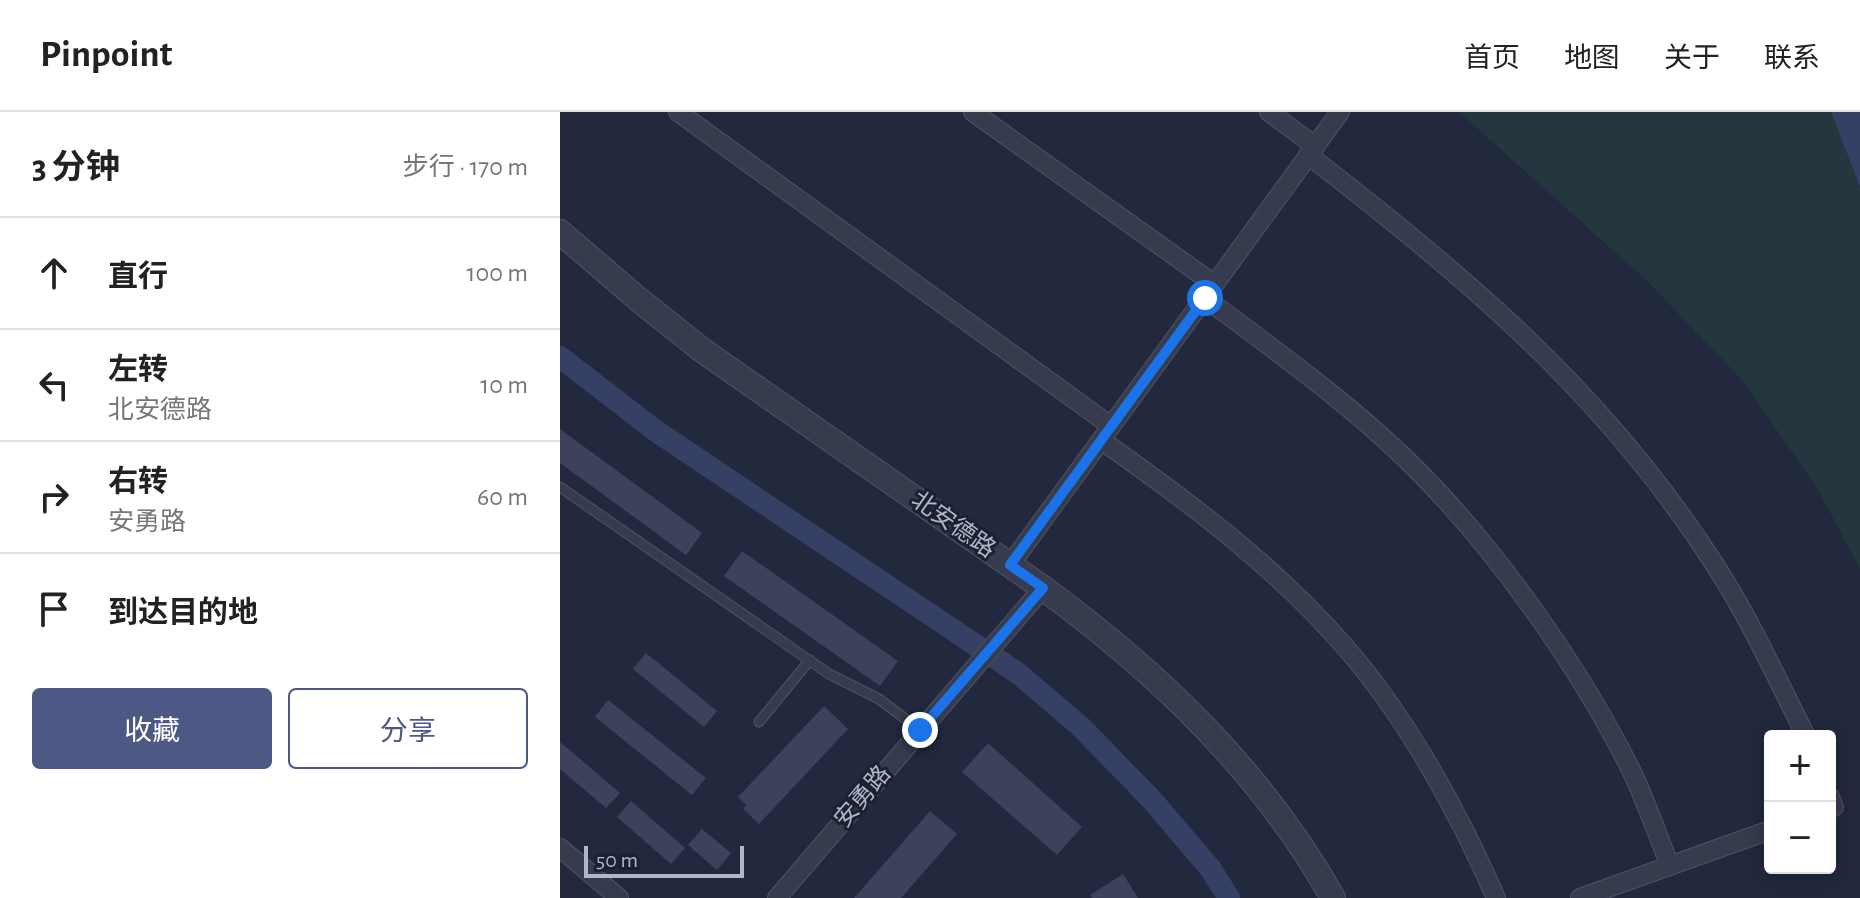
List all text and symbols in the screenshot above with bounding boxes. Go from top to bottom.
text: Pinpoint [40,36,172,74]
text: 首页 [1464,45,1520,73]
text: 地图 [1564,45,1620,73]
text: 关于 [1664,45,1720,73]
text: 联系 [1764,45,1820,73]
text: 3 分钟 [32,151,120,185]
text: 步行 · 170 m [403,154,528,180]
icon: ahead [32,251,76,295]
text: 100 m [467,260,528,286]
text: 直行 [108,262,168,292]
route start [1187,280,1223,316]
text: 左转 [108,355,168,385]
icon: left [32,363,76,407]
text: 10 m [480,372,528,398]
text: 北安德路 [108,397,212,423]
text: 右转 [108,467,168,497]
icon: right [32,475,76,519]
text: 60 m [477,484,528,510]
street label: 北安德路 [907,486,1000,562]
text: 安勇路 [108,509,186,535]
icon: arrive [32,587,76,631]
text: 到达目的地 [108,598,258,628]
button: 收藏 [32,688,272,769]
button: 分享 [288,688,528,769]
route end [902,712,938,748]
map controls [1764,730,1836,874]
button: + [1764,730,1836,802]
street label: 安勇路 [829,760,895,832]
button: − [1764,802,1836,874]
scale bar [584,842,744,878]
text: 50 m [596,849,638,871]

